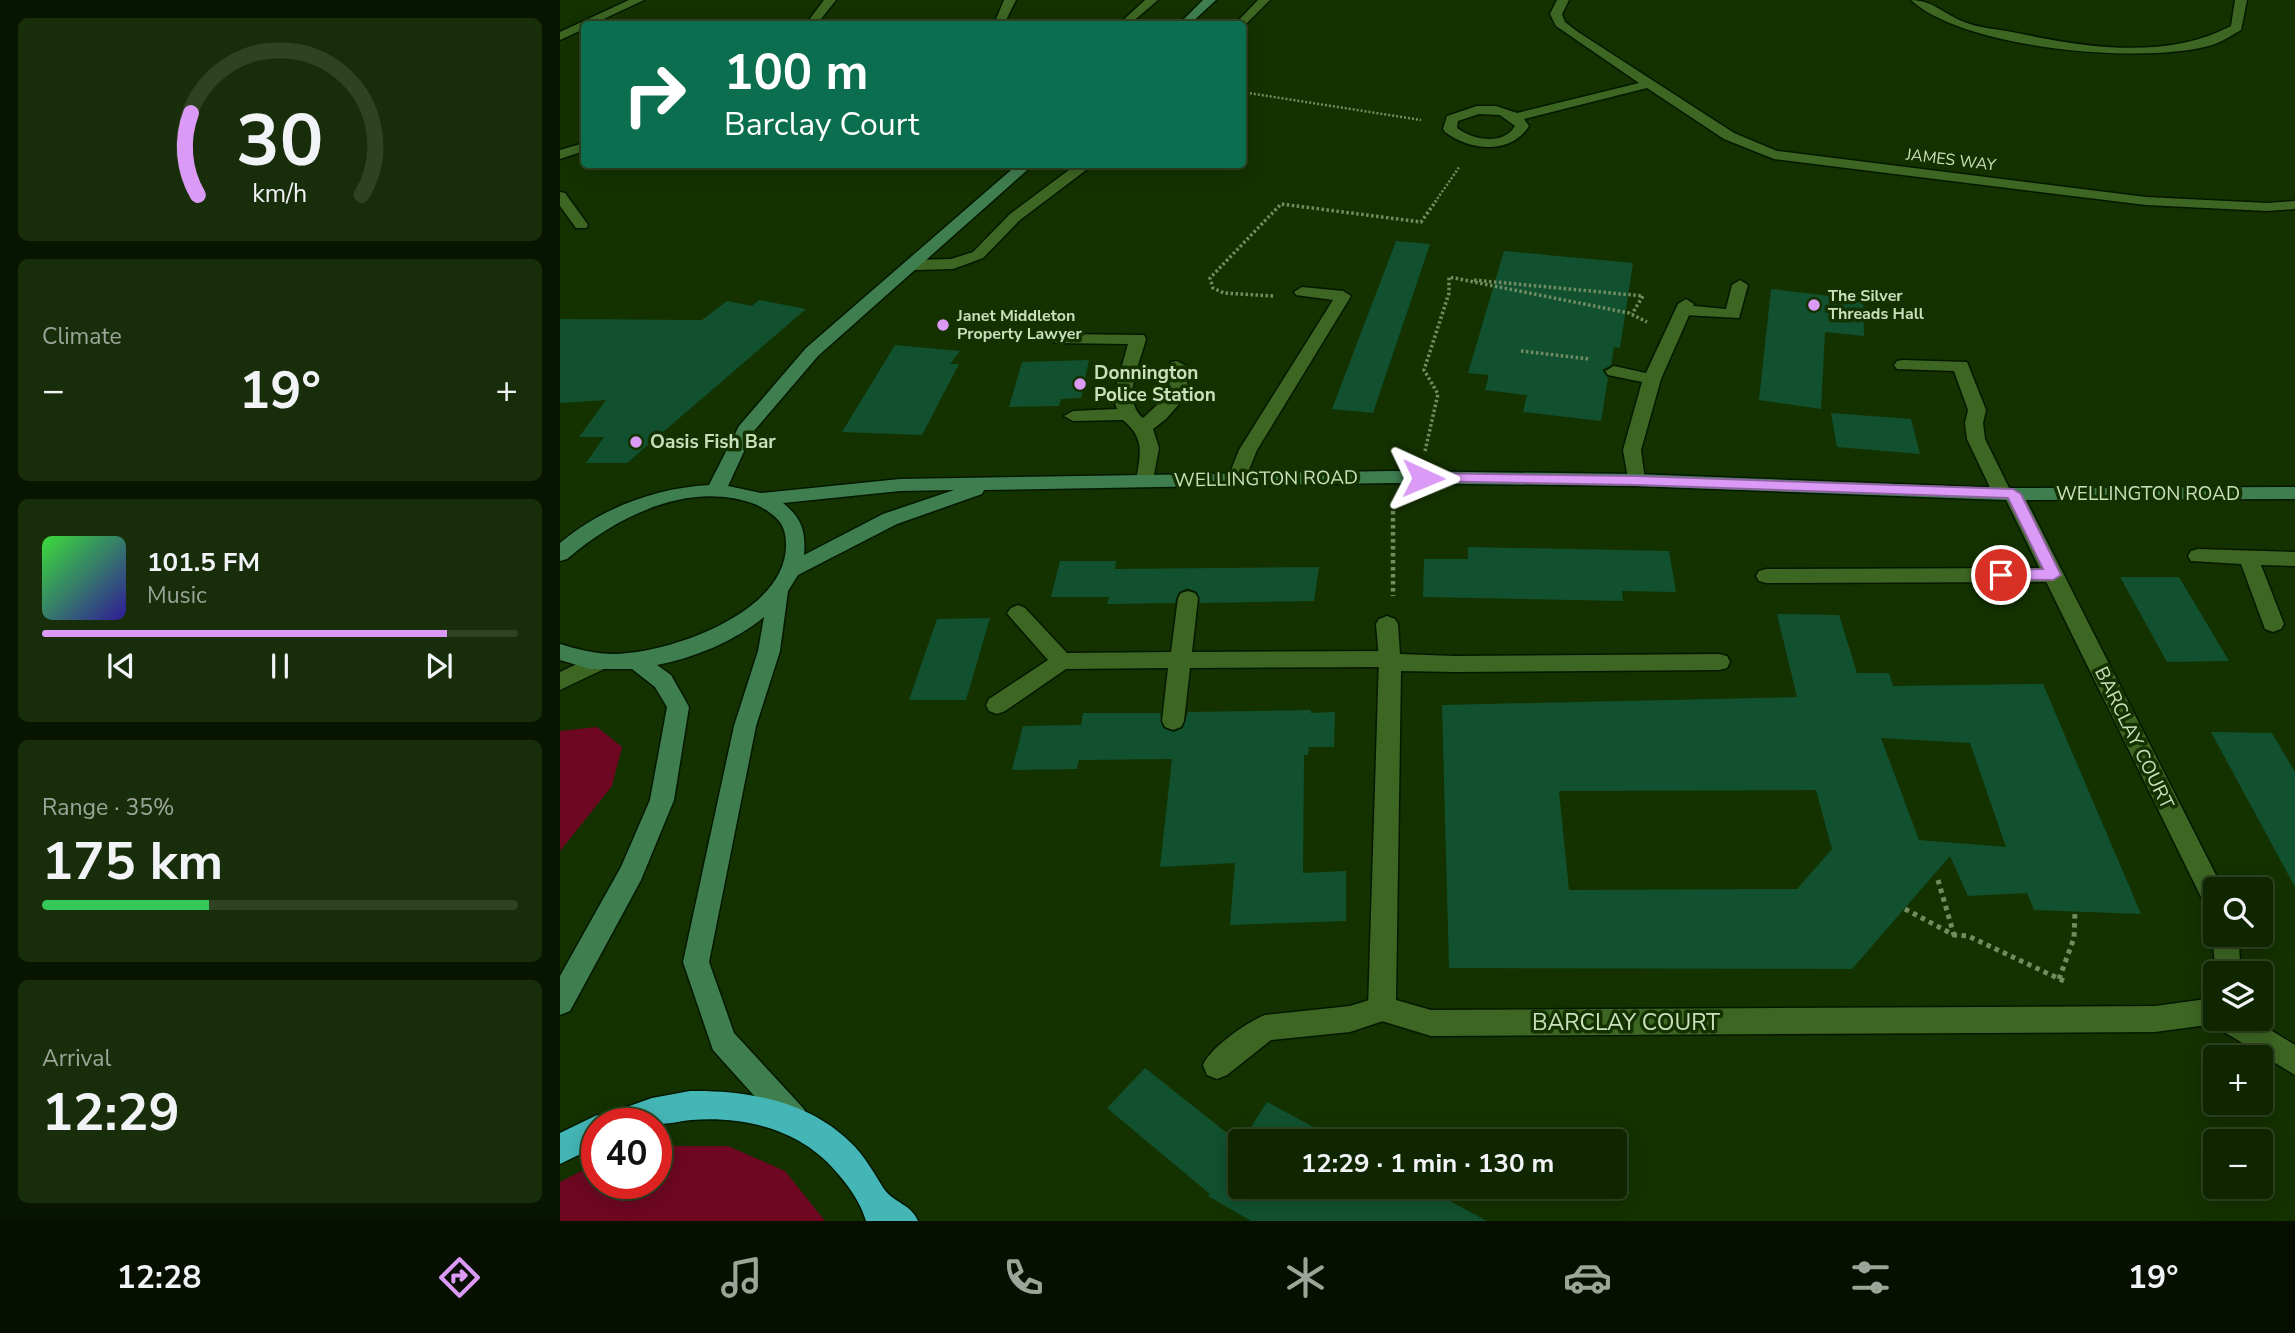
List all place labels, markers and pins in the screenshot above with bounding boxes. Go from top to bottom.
place label: The Silver Threads Hall [1828,285,1924,325]
marker: The Silver Threads Hall [1806,297,1822,313]
place label: Janet Middleton Property Lawyer [956,305,1083,345]
marker: Janet Middleton Property Lawyer [935,317,951,333]
place label: Donnington Police Station [1094,360,1216,408]
marker: Donnington Police Station [1072,376,1088,392]
place label: Oasis Fish Bar [650,429,776,455]
marker: Oasis Fish Bar [628,434,644,450]
pin [1971,545,2031,605]

